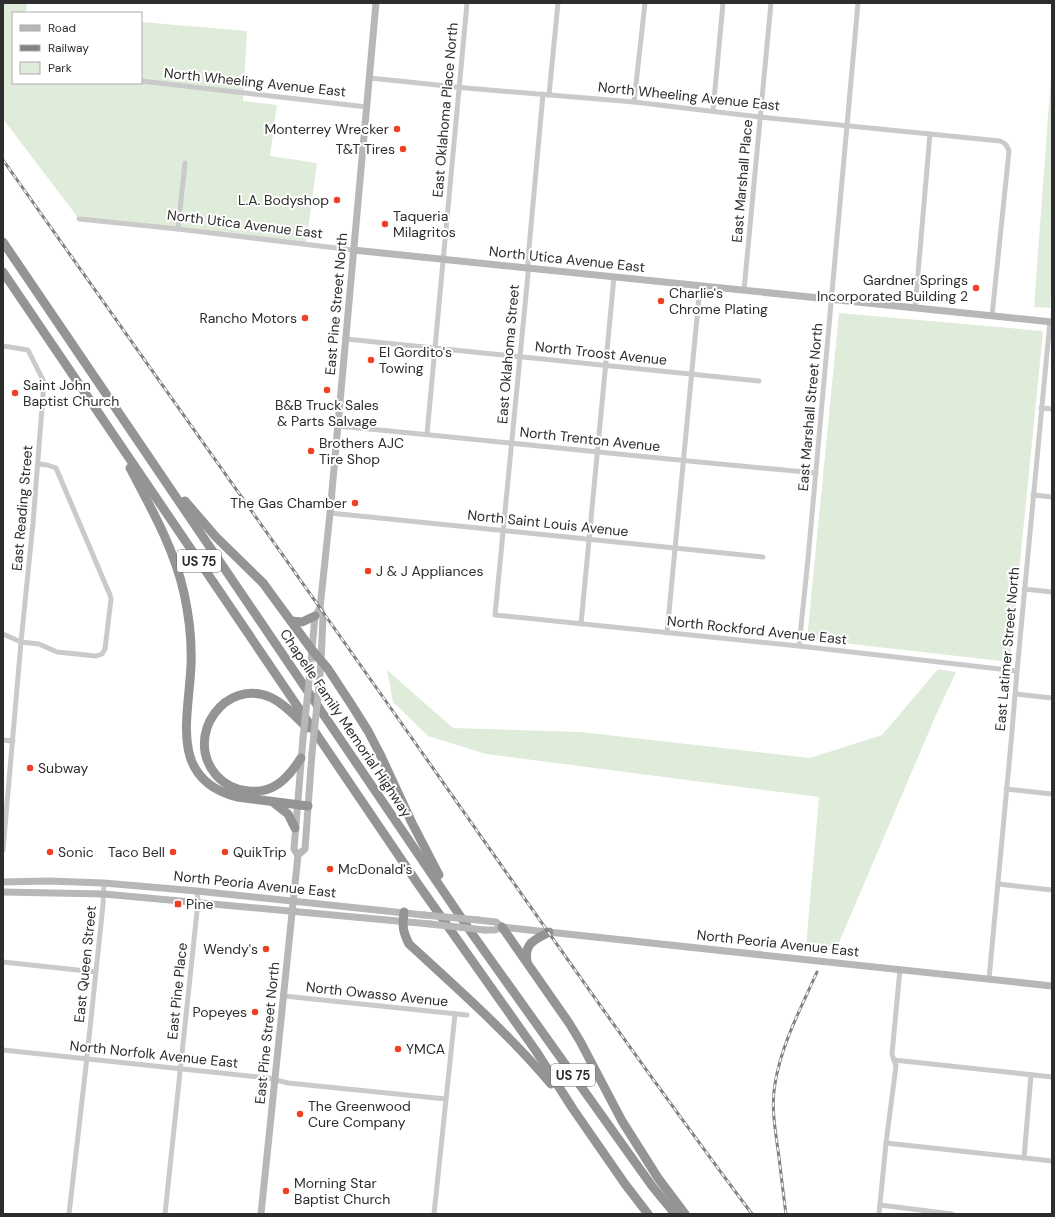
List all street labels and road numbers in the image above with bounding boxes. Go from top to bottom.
street label: East Oklahoma Place North [428,22,462,198]
street label: North Wheeling Avenue East [163,63,347,101]
street label: North Wheeling Avenue East [597,77,781,115]
street label: East Marshall Place [728,119,756,243]
street label: North Utica Avenue East [166,206,324,242]
street label: East Pine Street North [321,232,351,376]
street label: North Utica Avenue East [488,242,646,276]
street label: East Oklahoma Street [493,284,523,424]
street label: East Marshall Street North [794,322,826,492]
street label: North Troost Avenue [534,337,668,369]
street label: North Trenton Avenue [519,423,661,455]
street label: East Reading Street [8,444,36,572]
street label: North Saint Louis Avenue [467,506,629,540]
road number: US 75 [177,550,221,572]
street label: East Latimer Street North [991,566,1023,732]
street label: North Rockford Avenue East [666,612,848,648]
street label: Chapelle Family Memorial Highway [276,625,416,821]
street label: North Peoria Avenue East [173,867,337,901]
street label: East Queen Street [70,905,100,1023]
street label: North Peoria Avenue East [696,926,860,960]
street label: East Pine Place [163,942,191,1040]
street label: East Pine Street North [251,961,283,1105]
street label: North Owasso Avenue [305,978,449,1010]
street label: North Norfolk Avenue East [69,1036,239,1072]
road number: US 75 [551,1064,595,1086]

